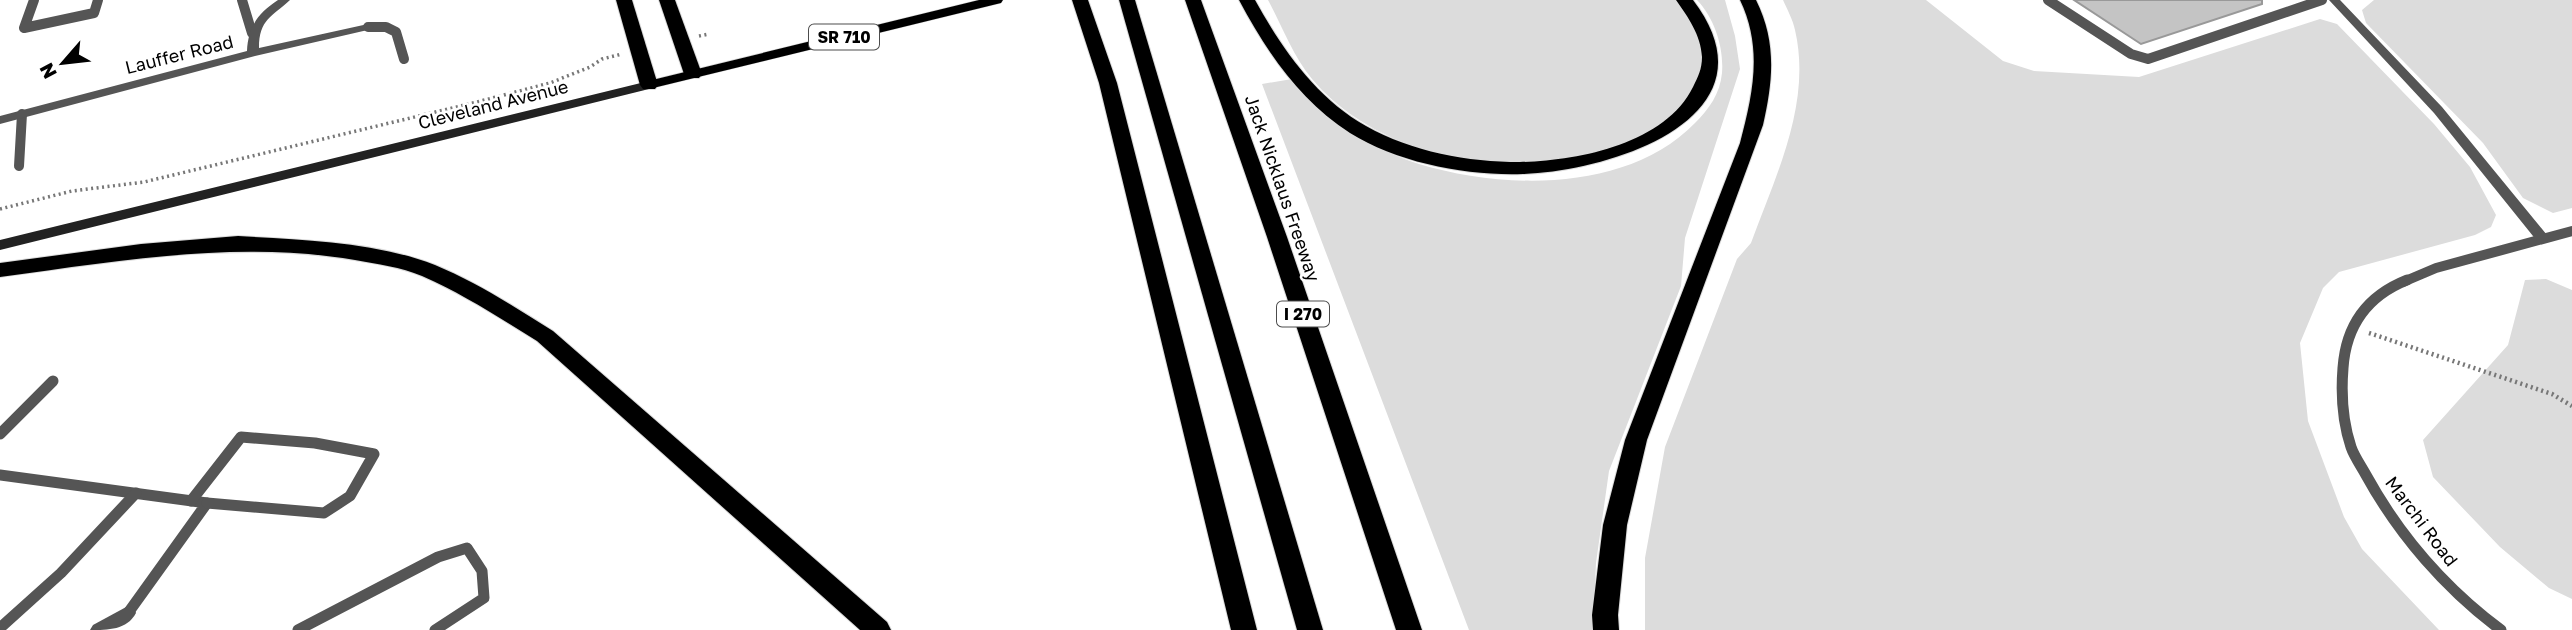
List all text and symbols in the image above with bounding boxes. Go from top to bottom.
road number: SR 710 [809,24,879,50]
north arrow [28,28,98,98]
street label: Lauffer Road [123,30,235,78]
text: N [34,59,61,83]
street label: Cleveland Avenue [416,75,570,133]
street label: Jack Nicklaus Freeway [1241,92,1325,284]
road number: I 270 [1277,302,1329,326]
street label: Marchi Road [2381,472,2463,570]

